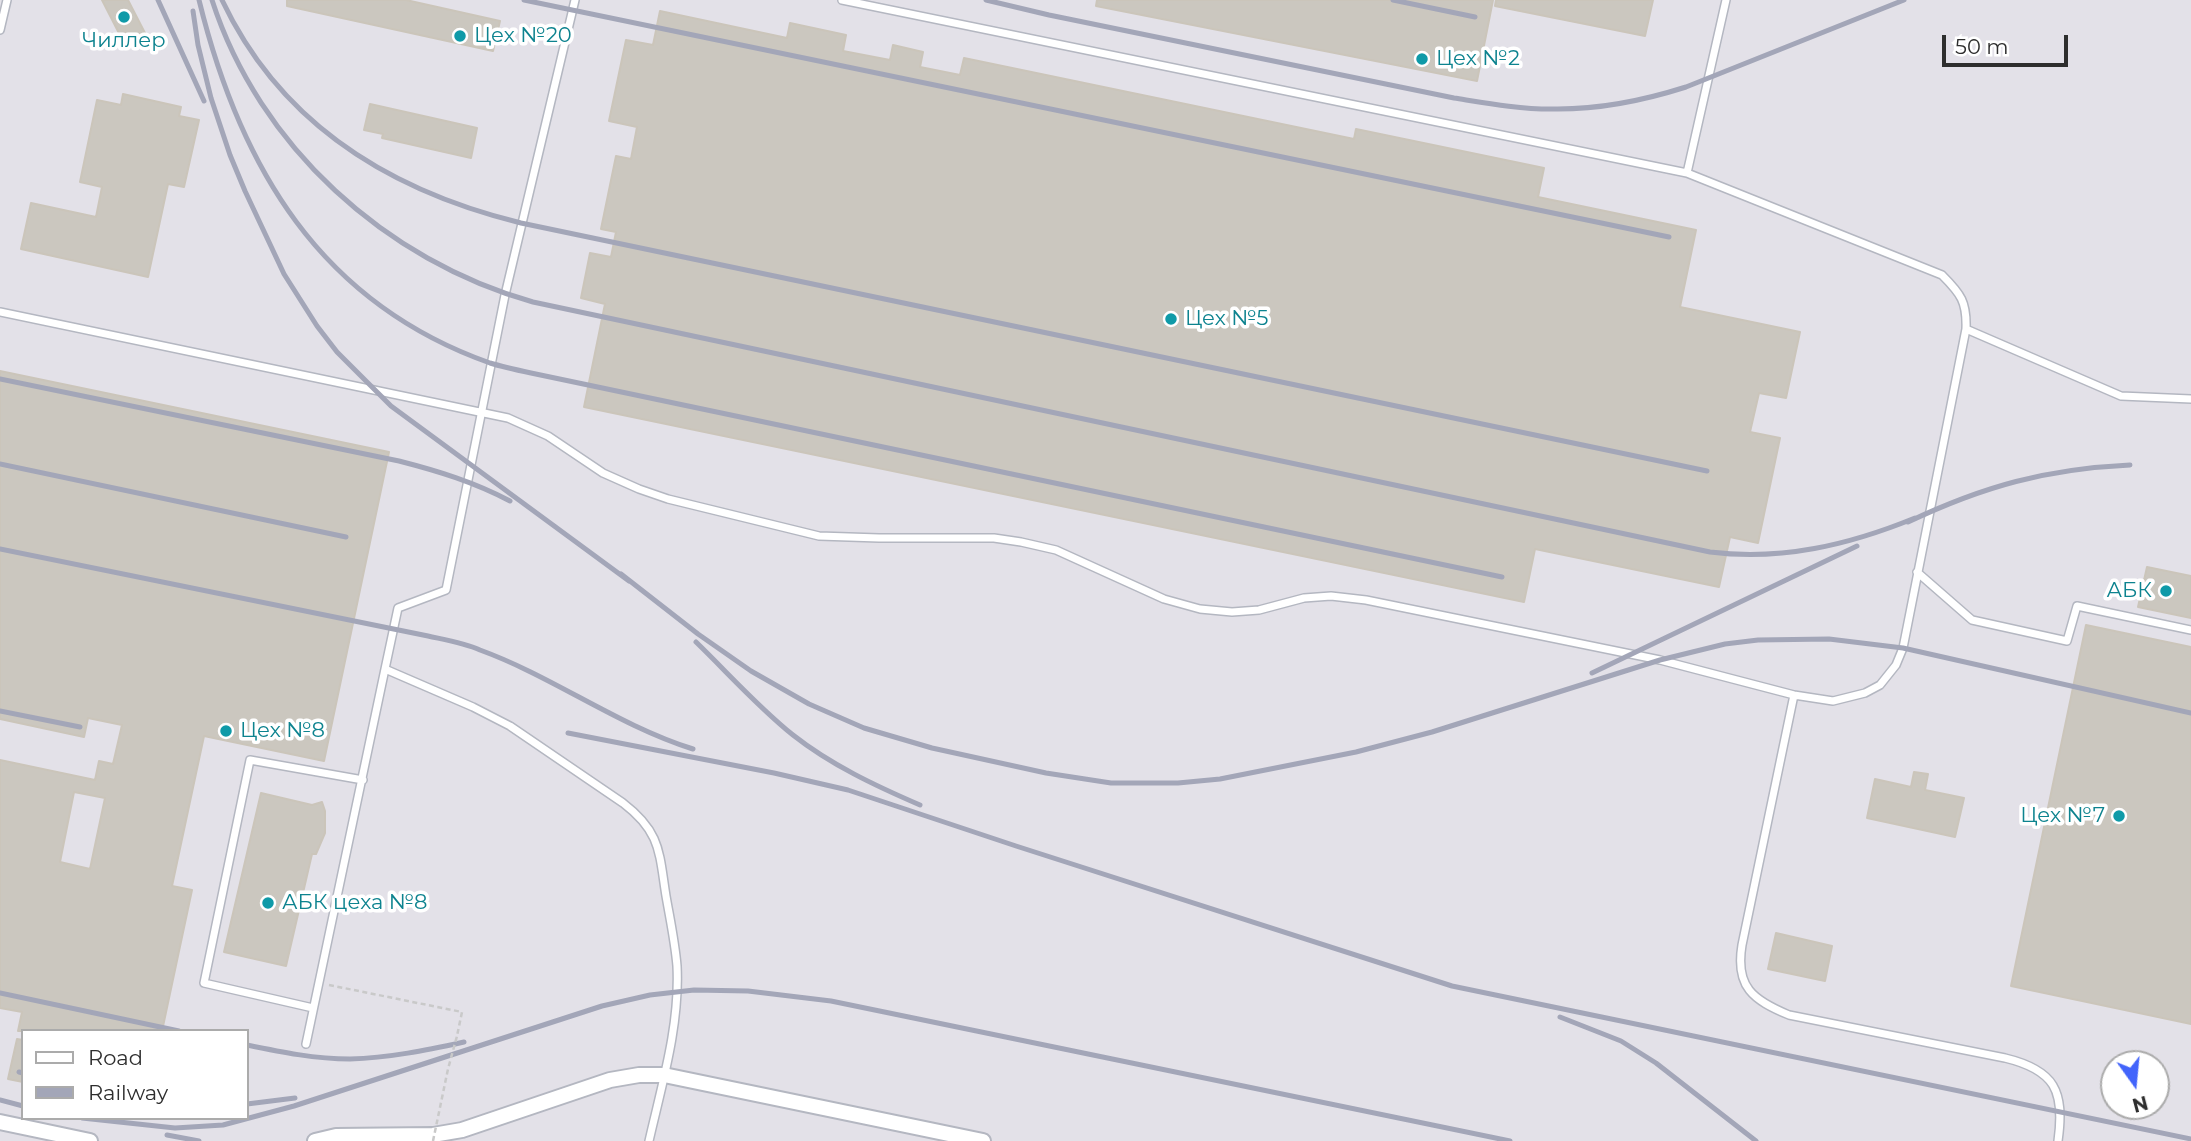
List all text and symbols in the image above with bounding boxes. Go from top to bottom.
marker: Чиллер [116,9,132,25]
scale bar [1946,21,2072,65]
place label: Цех №20 [474,23,572,49]
place label: Чиллер [82,28,166,54]
marker: Цех №20 [452,28,468,44]
text: 50 m [1955,34,2009,59]
place label: Цех №2 [1436,46,1520,72]
marker: Цех №2 [1414,51,1430,67]
place label: Цех №5 [1185,306,1268,332]
marker: Цех №5 [1163,311,1179,327]
place label: АБК [2106,578,2152,604]
marker: АБК [2158,583,2174,599]
place label: Цех №8 [240,718,325,744]
marker: Цех №8 [218,723,234,739]
place label: Цех №7 [2020,803,2105,829]
marker: Цех №7 [2111,808,2127,824]
place label: АБК цеха №8 [282,890,427,916]
marker: АБК цеха №8 [260,895,276,911]
legend [21,1029,248,1120]
text: Road [88,1045,143,1070]
north arrow [2100,1050,2170,1120]
text: Railway [88,1080,168,1105]
text: N [2130,1091,2150,1117]

